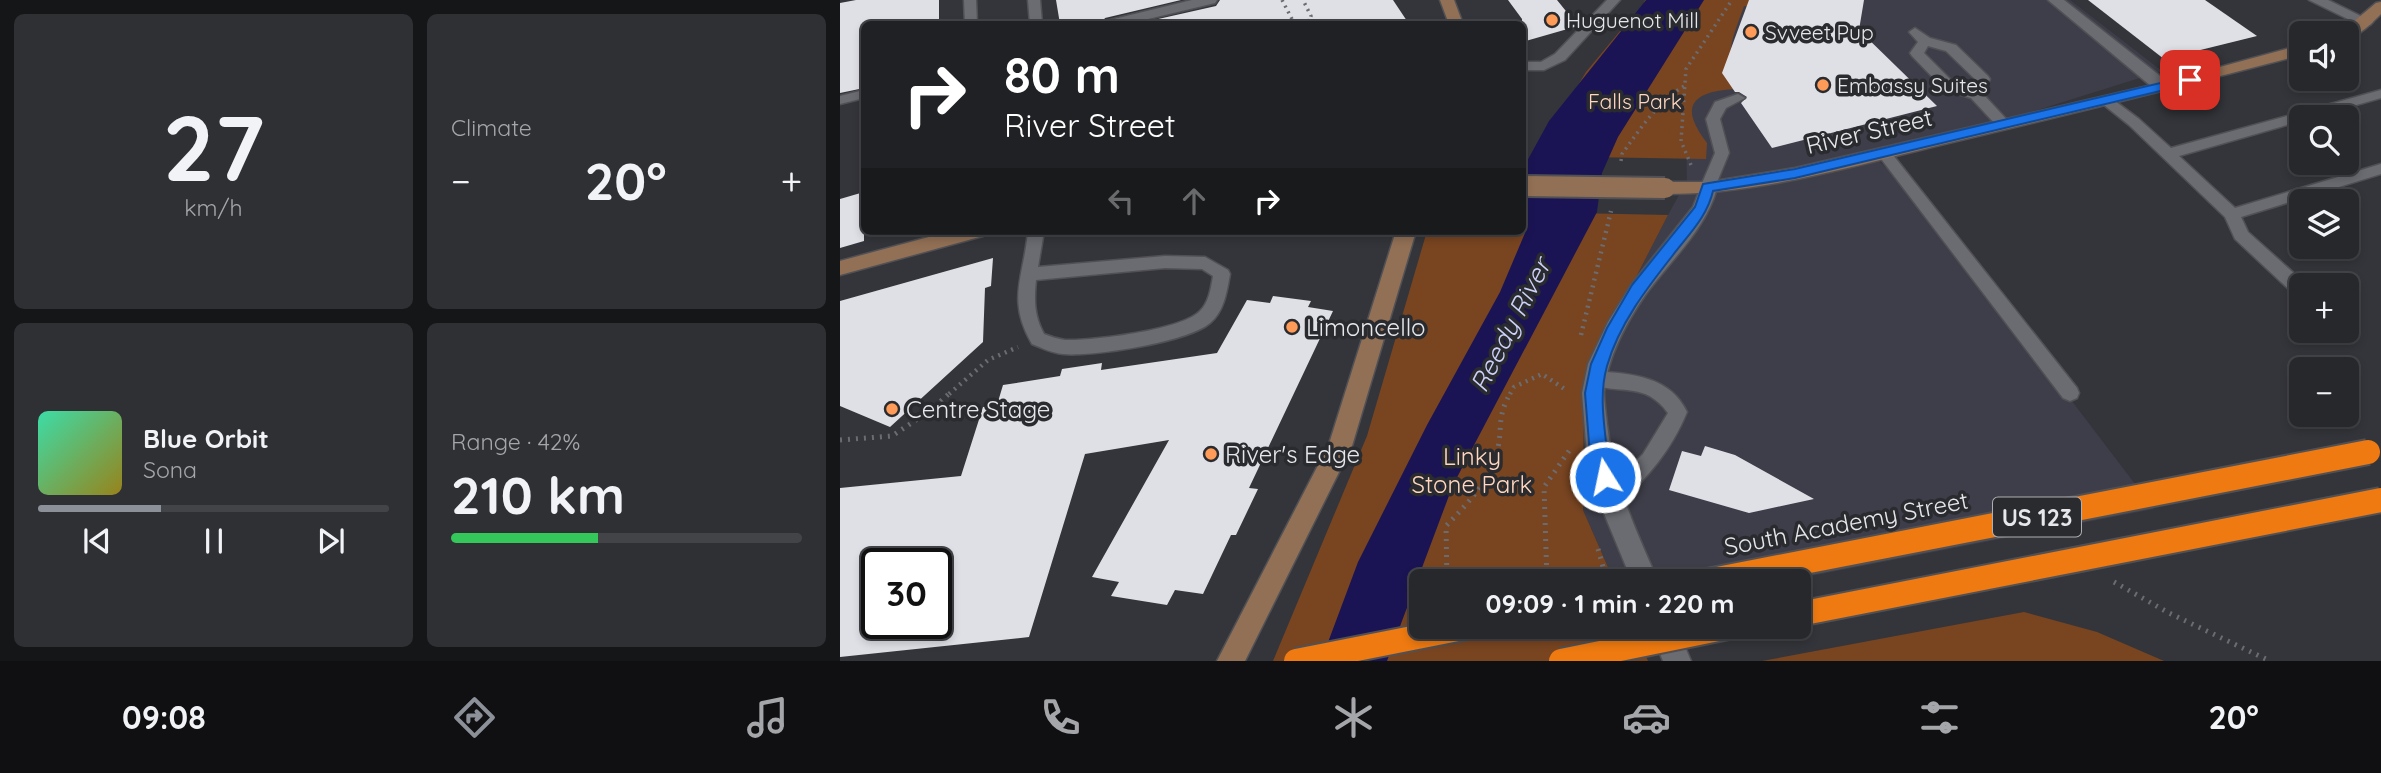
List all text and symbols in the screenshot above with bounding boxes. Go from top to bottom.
place label: Huguenot Mill [1566,7,1699,33]
marker: Huguenot Mill [1544,12,1560,28]
place label: Svveet Pup [1765,19,1874,45]
map controls [2289,21,2359,427]
button: sound [2289,21,2359,91]
marker: Svveet Pup [1743,24,1759,40]
text: 80 m [1004,44,1120,105]
icon: right [889,49,980,140]
pin [2160,50,2220,110]
icon: arrive [2171,61,2209,99]
place label: Embassy Suites [1837,72,1988,98]
marker: Embassy Suites [1815,77,1831,93]
park label: Falls Park [1588,88,1682,114]
text: 27 [163,90,264,204]
street label: River Street [1803,102,1935,160]
text: River Street [1004,105,1176,145]
button: search [2289,105,2359,175]
text: Climate [451,113,532,142]
text: 20° [585,148,667,213]
text: − [451,157,471,205]
text: + [781,157,802,205]
icon: left [1102,182,1140,220]
icon: ahead [1175,182,1213,220]
icon: right [1248,182,1286,220]
button: layers [2289,189,2359,259]
text: km/h [184,193,243,222]
water label: Reedy River [1462,250,1559,397]
button: + [2289,273,2359,343]
place label: Limoncello [1306,312,1425,342]
marker: Limoncello [1284,319,1300,335]
button: − [2289,357,2359,427]
place label: Centre Stage [906,394,1050,424]
marker: Centre Stage [884,401,900,417]
text: Blue Orbit [143,422,269,455]
text: Range · 42% [451,427,580,456]
place label: River's Edge [1225,439,1360,469]
position arrow [1568,440,1642,514]
park label: Linky Stone Park [1412,441,1532,499]
marker: River's Edge [1203,446,1219,462]
text: Sona [143,455,197,484]
text: 210 km [451,462,625,527]
street label: South Academy Street [1721,485,1971,561]
road number: US 123 [1993,498,2081,537]
icon: previous [78,522,116,560]
icon: pause [195,522,233,560]
icon: next [312,522,350,560]
speed limit sign: 30 [861,548,952,639]
text: 09:09 · 1 min · 220 m [1485,587,1735,620]
icon: directions [450,693,499,742]
icon: music [743,693,792,742]
icon: phone [1036,693,1085,742]
icon: climate [1329,693,1378,742]
icon: car [1622,693,1671,742]
icon: filters [1915,693,1964,742]
text: 09:08 [122,697,206,737]
text: 20° [2208,697,2259,737]

